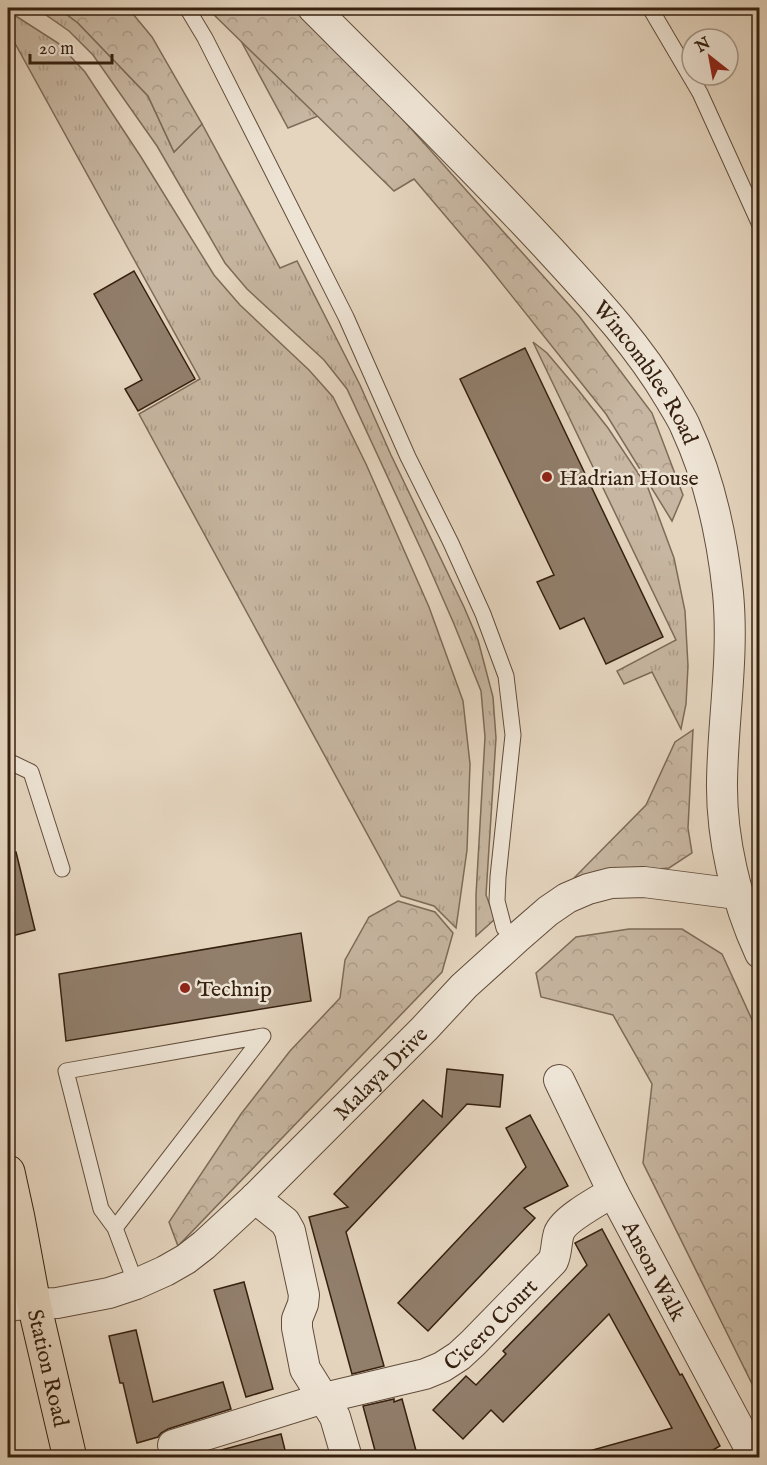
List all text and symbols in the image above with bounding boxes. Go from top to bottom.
scale bar [30,27,112,65]
north arrow [680,27,740,87]
text: N [691,34,715,59]
text: 20 m [39,38,74,61]
street label: Wincomblee Road [586,295,704,449]
place label: Hadrian House [559,465,699,493]
marker: Hadrian House [540,470,554,484]
place label: Technip [197,976,272,1004]
marker: Technip [178,981,192,995]
street label: Malaya Drive [329,1021,435,1127]
street label: Anson Walk [614,1215,691,1326]
street label: Cicero Court [439,1273,544,1378]
street label: Station Road [20,1307,74,1430]

